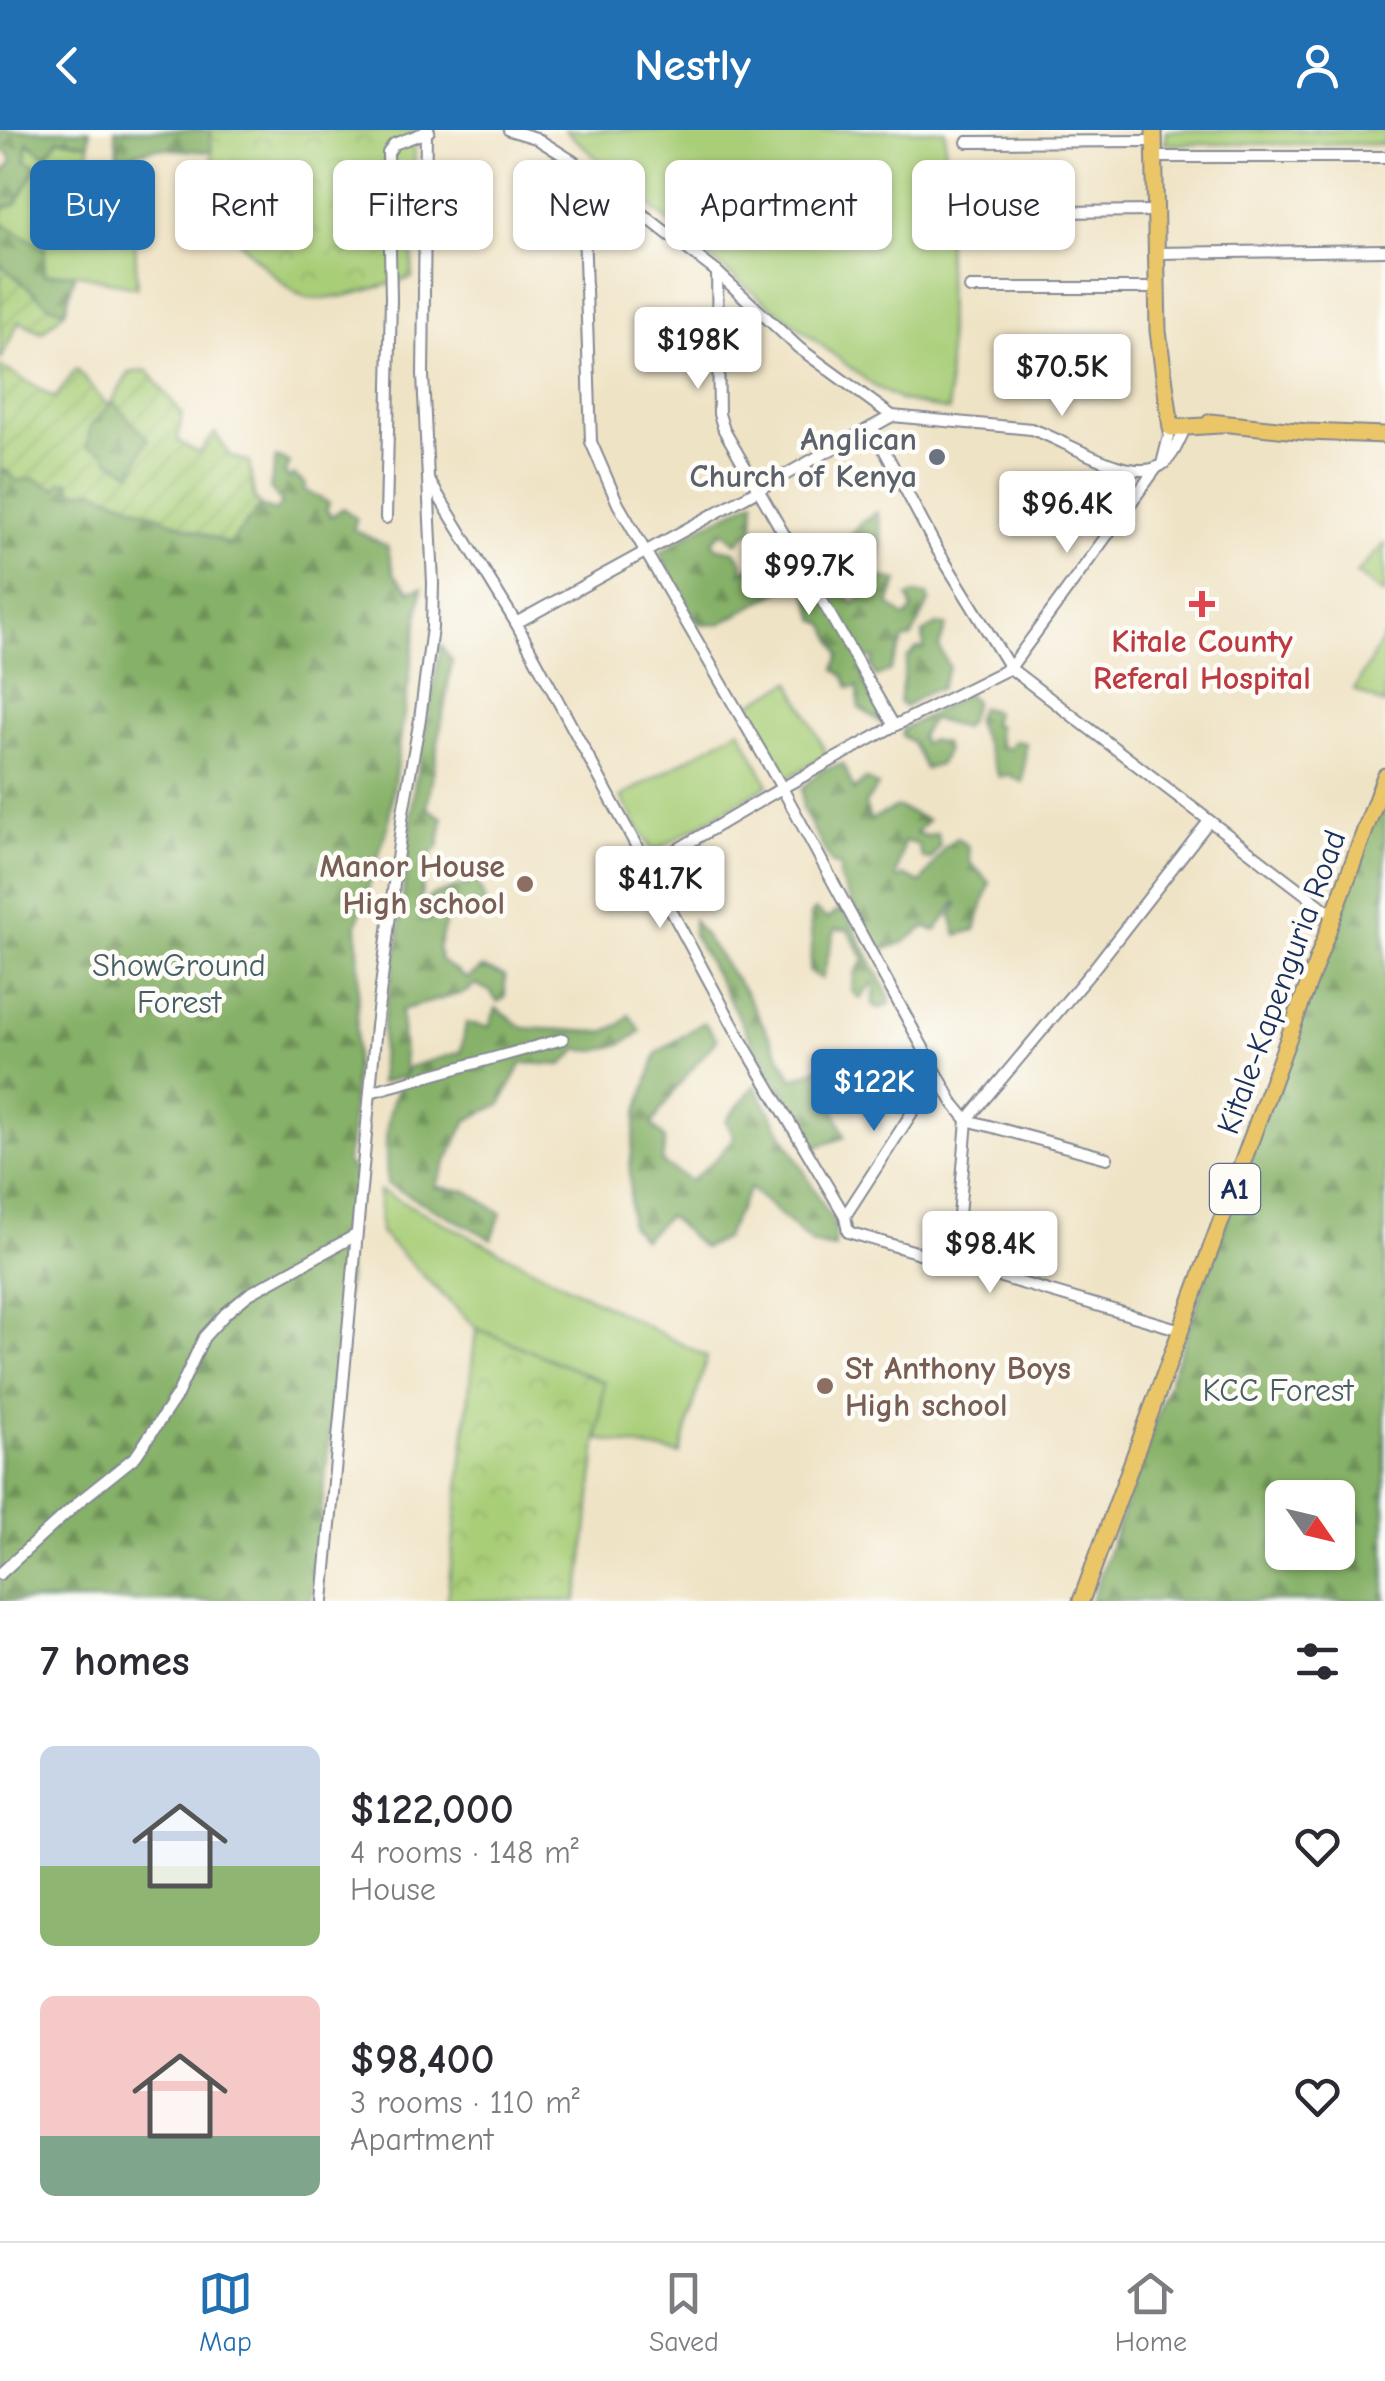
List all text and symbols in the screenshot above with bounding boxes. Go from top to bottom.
icon: back [40,38,95,93]
icon: person [1290,38,1345,93]
text: Nestly [634,39,751,91]
chip: Buy [30,160,155,250]
chip: Rent [175,160,313,250]
chip: Filters [333,160,493,250]
chip: New [513,160,645,250]
chip: Apartment [665,160,892,250]
chip: House [912,160,1075,250]
pin: $198K [628,307,768,392]
text: $198K [657,321,739,358]
pin: $70.5K [981,334,1143,419]
text: $70.5K [1016,348,1108,385]
place label: Anglican Church of Kenya [690,421,917,495]
marker: Anglican Church of Kenya [926,446,948,468]
pin: $96.4K [986,471,1148,556]
text: $96.4K [1021,485,1113,522]
pin: $99.7K [728,533,890,618]
text: $99.7K [764,547,854,584]
marker: Kitale County Referal Hospital [1189,591,1215,617]
place label: Kitale County Referal Hospital [1093,623,1311,697]
street label: Kitale-Kapenguria Road [1209,825,1354,1139]
pin: $41.7K [579,846,741,931]
place label: Manor House High school [319,848,505,922]
text: $41.7K [617,860,703,897]
marker: Manor House High school [514,873,536,895]
park label: ShowGround Forest [92,947,266,1021]
pin: $122K [804,1049,944,1134]
text: $122K [833,1063,915,1100]
road number: A1 [1210,1164,1260,1214]
pin: $98.4K [909,1211,1071,1296]
text: $98.4K [944,1225,1036,1262]
place label: St Anthony Boys High school [845,1350,1071,1424]
park label: KCC Forest [1203,1372,1354,1409]
marker: St Anthony Boys High school [814,1375,836,1397]
north arrow [1265,1480,1355,1570]
map controls [1265,1480,1355,1570]
icon: filters [1290,1634,1345,1689]
text: 7 homes [40,1637,190,1686]
text: $122,000 [350,1785,514,1834]
icon: home [120,1786,240,1906]
icon: heart [1290,1819,1345,1874]
text: 4 rooms · 148 m² [350,1834,579,1871]
text: House [350,1871,436,1908]
text: $98,400 [350,2035,495,2084]
icon: home [120,2036,240,2156]
icon: heart [1290,2069,1345,2124]
text: 3 rooms · 110 m² [350,2084,580,2121]
text: Apartment [350,2121,493,2158]
tab: Map [198,2266,253,2358]
tab: Saved [649,2266,719,2358]
tab: Home [1115,2266,1187,2358]

